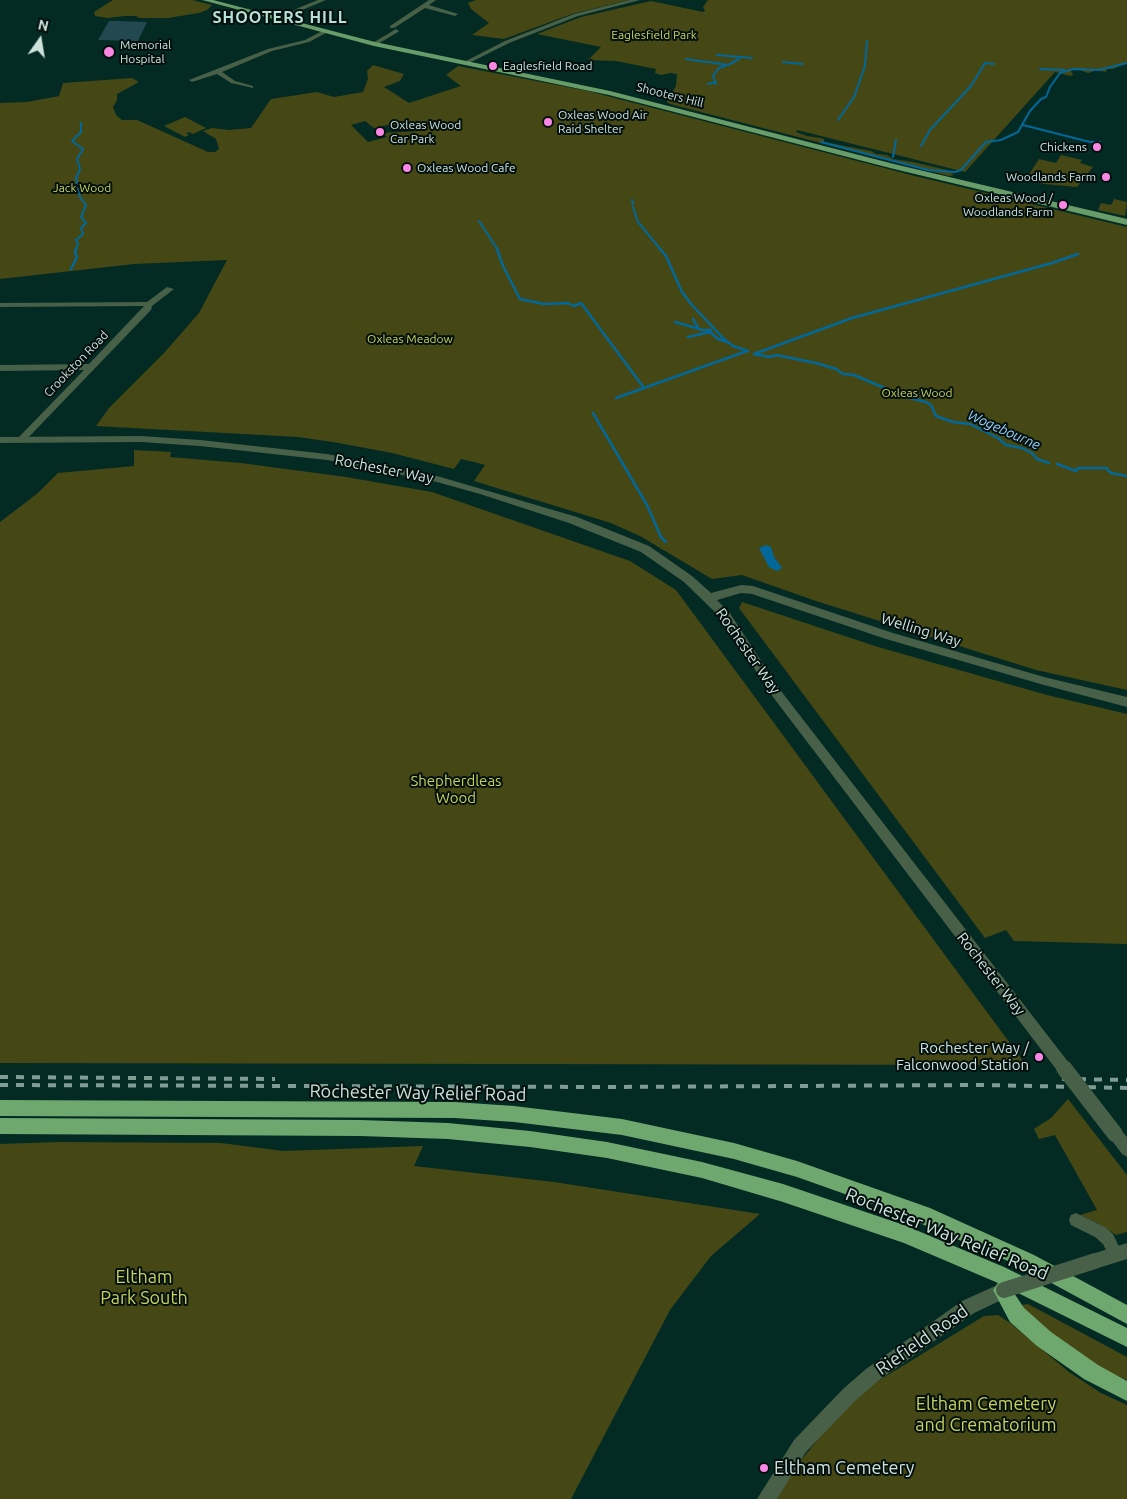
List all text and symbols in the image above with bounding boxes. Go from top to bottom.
district label: SHOOTERS HILL [211,8,349,28]
north arrow [15,15,65,65]
text: N [36,16,50,34]
park label: Eaglesfield Park [611,28,697,42]
place label: Memorial Hospital [120,38,171,66]
marker: Memorial Hospital [102,45,116,59]
place label: Eaglesfield Road [503,59,592,73]
marker: Eaglesfield Road [487,60,499,72]
street label: Shooters Hill [635,80,705,110]
place label: Oxleas Wood Air Raid Shelter [558,108,647,136]
marker: Oxleas Wood Air Raid Shelter [542,116,554,128]
place label: Oxleas Wood Car Park [390,118,461,146]
marker: Oxleas Wood Car Park [374,126,386,138]
place label: Chickens [1040,140,1087,154]
marker: Chickens [1091,141,1103,153]
place label: Oxleas Wood Cafe [417,161,516,175]
marker: Oxleas Wood Cafe [401,162,413,174]
place label: Woodlands Farm [1006,170,1096,184]
marker: Woodlands Farm [1100,171,1112,183]
park label: Jack Wood [53,181,111,195]
place label: Oxleas Wood / Woodlands Farm [963,191,1053,219]
marker: Oxleas Wood / Woodlands Farm [1057,199,1069,211]
street label: Crookston Road [41,328,111,400]
park label: Oxleas Meadow [367,332,453,346]
park label: Oxleas Wood [881,386,953,400]
water label: Wogebourne [965,407,1043,453]
street label: Rochester Way [333,451,435,487]
street label: Rochester Way [712,605,784,697]
street label: Welling Way [879,609,963,651]
park label: Shepherdleas Wood [410,772,502,807]
street label: Rochester Way [953,929,1029,1019]
place label: Rochester Way / Falconwood Station [896,1039,1029,1074]
marker: Rochester Way / Falconwood Station [1033,1051,1045,1063]
street label: Rochester Way Relief Road [309,1080,527,1106]
street label: Rochester Way Relief Road [842,1183,1052,1285]
park label: Eltham Park South [100,1266,188,1308]
street label: Riefield Road [872,1300,972,1380]
park label: Eltham Cemetery and Crematorium [915,1393,1057,1436]
place label: Eltham Cemetery [774,1457,914,1479]
marker: Eltham Cemetery [758,1462,770,1474]

